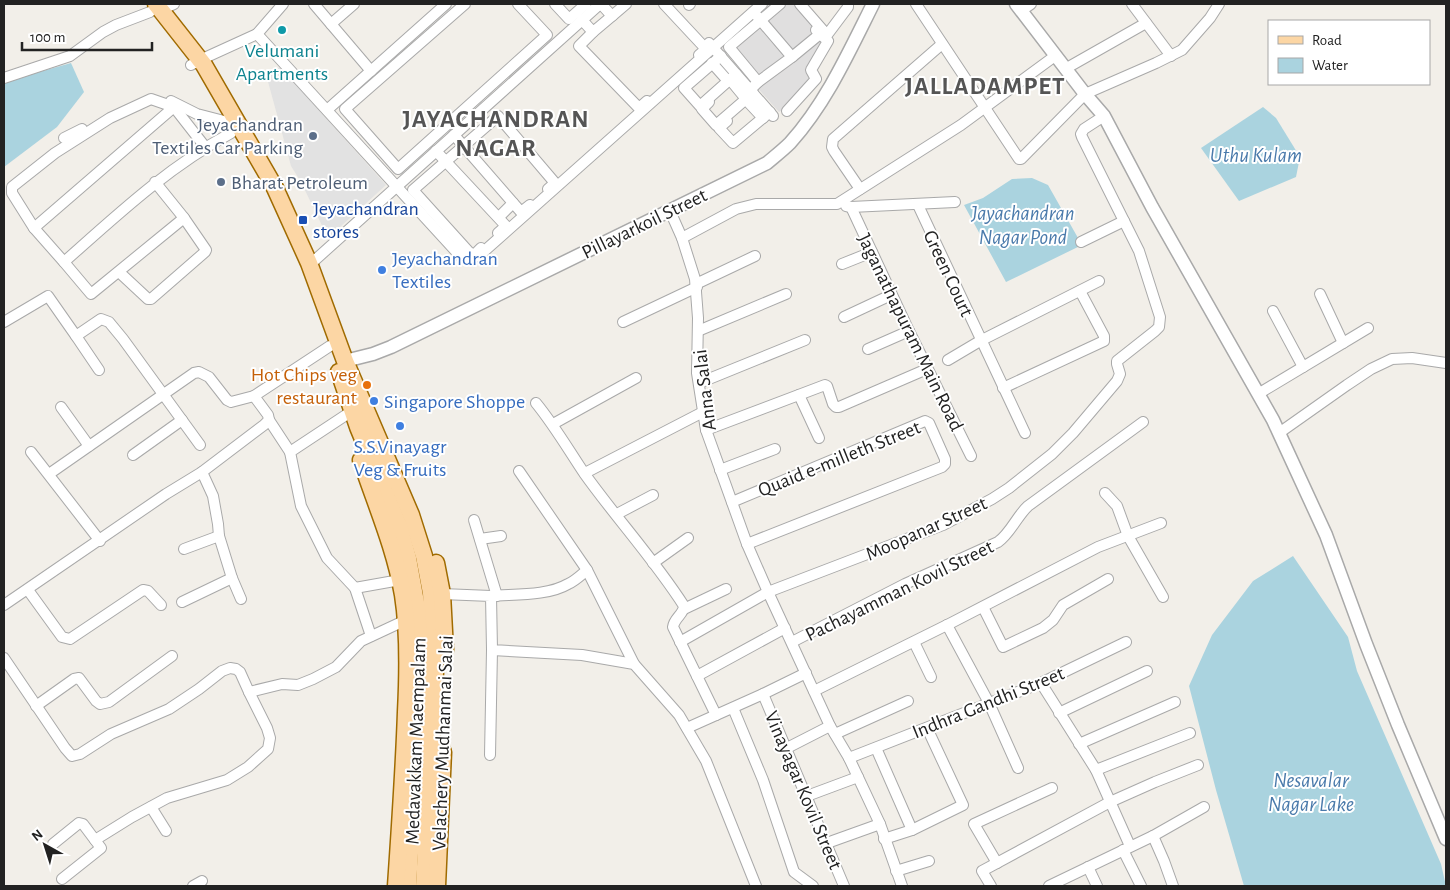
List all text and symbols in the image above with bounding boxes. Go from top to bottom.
scale bar [22,20,152,52]
legend [1268,20,1430,85]
marker: Velumani Apartments [276,24,288,36]
text: 100 m [30,30,65,45]
text: Road [1312,33,1342,48]
place label: Velumani Apartments [236,41,328,84]
text: Water [1312,58,1348,73]
district label: JALLADAMPET [904,74,1066,99]
district label: JAYACHANDRAN NAGAR [402,107,590,161]
place label: Jeyachandran Textiles Car Parking [152,115,303,158]
marker: Jeyachandran Textiles Car Parking [307,130,319,142]
water label: Uthu Kulam [1210,145,1302,166]
place label: Bharat Petroleum [231,173,368,193]
marker: Bharat Petroleum [215,176,227,188]
street label: Pillayarkoil Street [579,185,711,263]
place label: Jeyachandran stores [313,199,419,242]
water label: Jayachandran Nagar Pond [970,203,1075,248]
marker: Jeyachandran stores [297,214,309,226]
street label: Green Court [919,227,977,320]
street label: Jaganathapuram Main Road [854,231,967,434]
place label: Jeyachandran Textiles [392,249,498,292]
marker: Jeyachandran Textiles [376,264,388,276]
street label: Anna Salai [690,348,720,432]
place label: Hot Chips veg restaurant [251,365,358,408]
marker: Hot Chips veg restaurant [361,379,373,391]
place label: Singapore Shoppe [384,392,525,412]
marker: Singapore Shoppe [368,395,380,407]
street label: Quaid e-milleth Street [755,417,924,501]
marker: S.S.Vinayagr Veg & Fruits [394,420,406,432]
place label: S.S.Vinayagr Veg & Fruits [354,437,447,480]
street label: Moopanar Street [863,493,991,565]
street label: Pachayamman Kovil Street [802,536,997,645]
street label: Velachery Mudhanmai Salai [429,635,457,851]
street label: Medavakkam Maempalam [402,637,430,845]
street label: Indhra Gandhi Street [910,663,1068,743]
street label: Vinayagar Kovil Street [761,708,846,873]
water label: Nesavalar Nagar Lake [1268,770,1354,815]
north arrow [20,820,70,870]
text: N [29,827,46,844]

